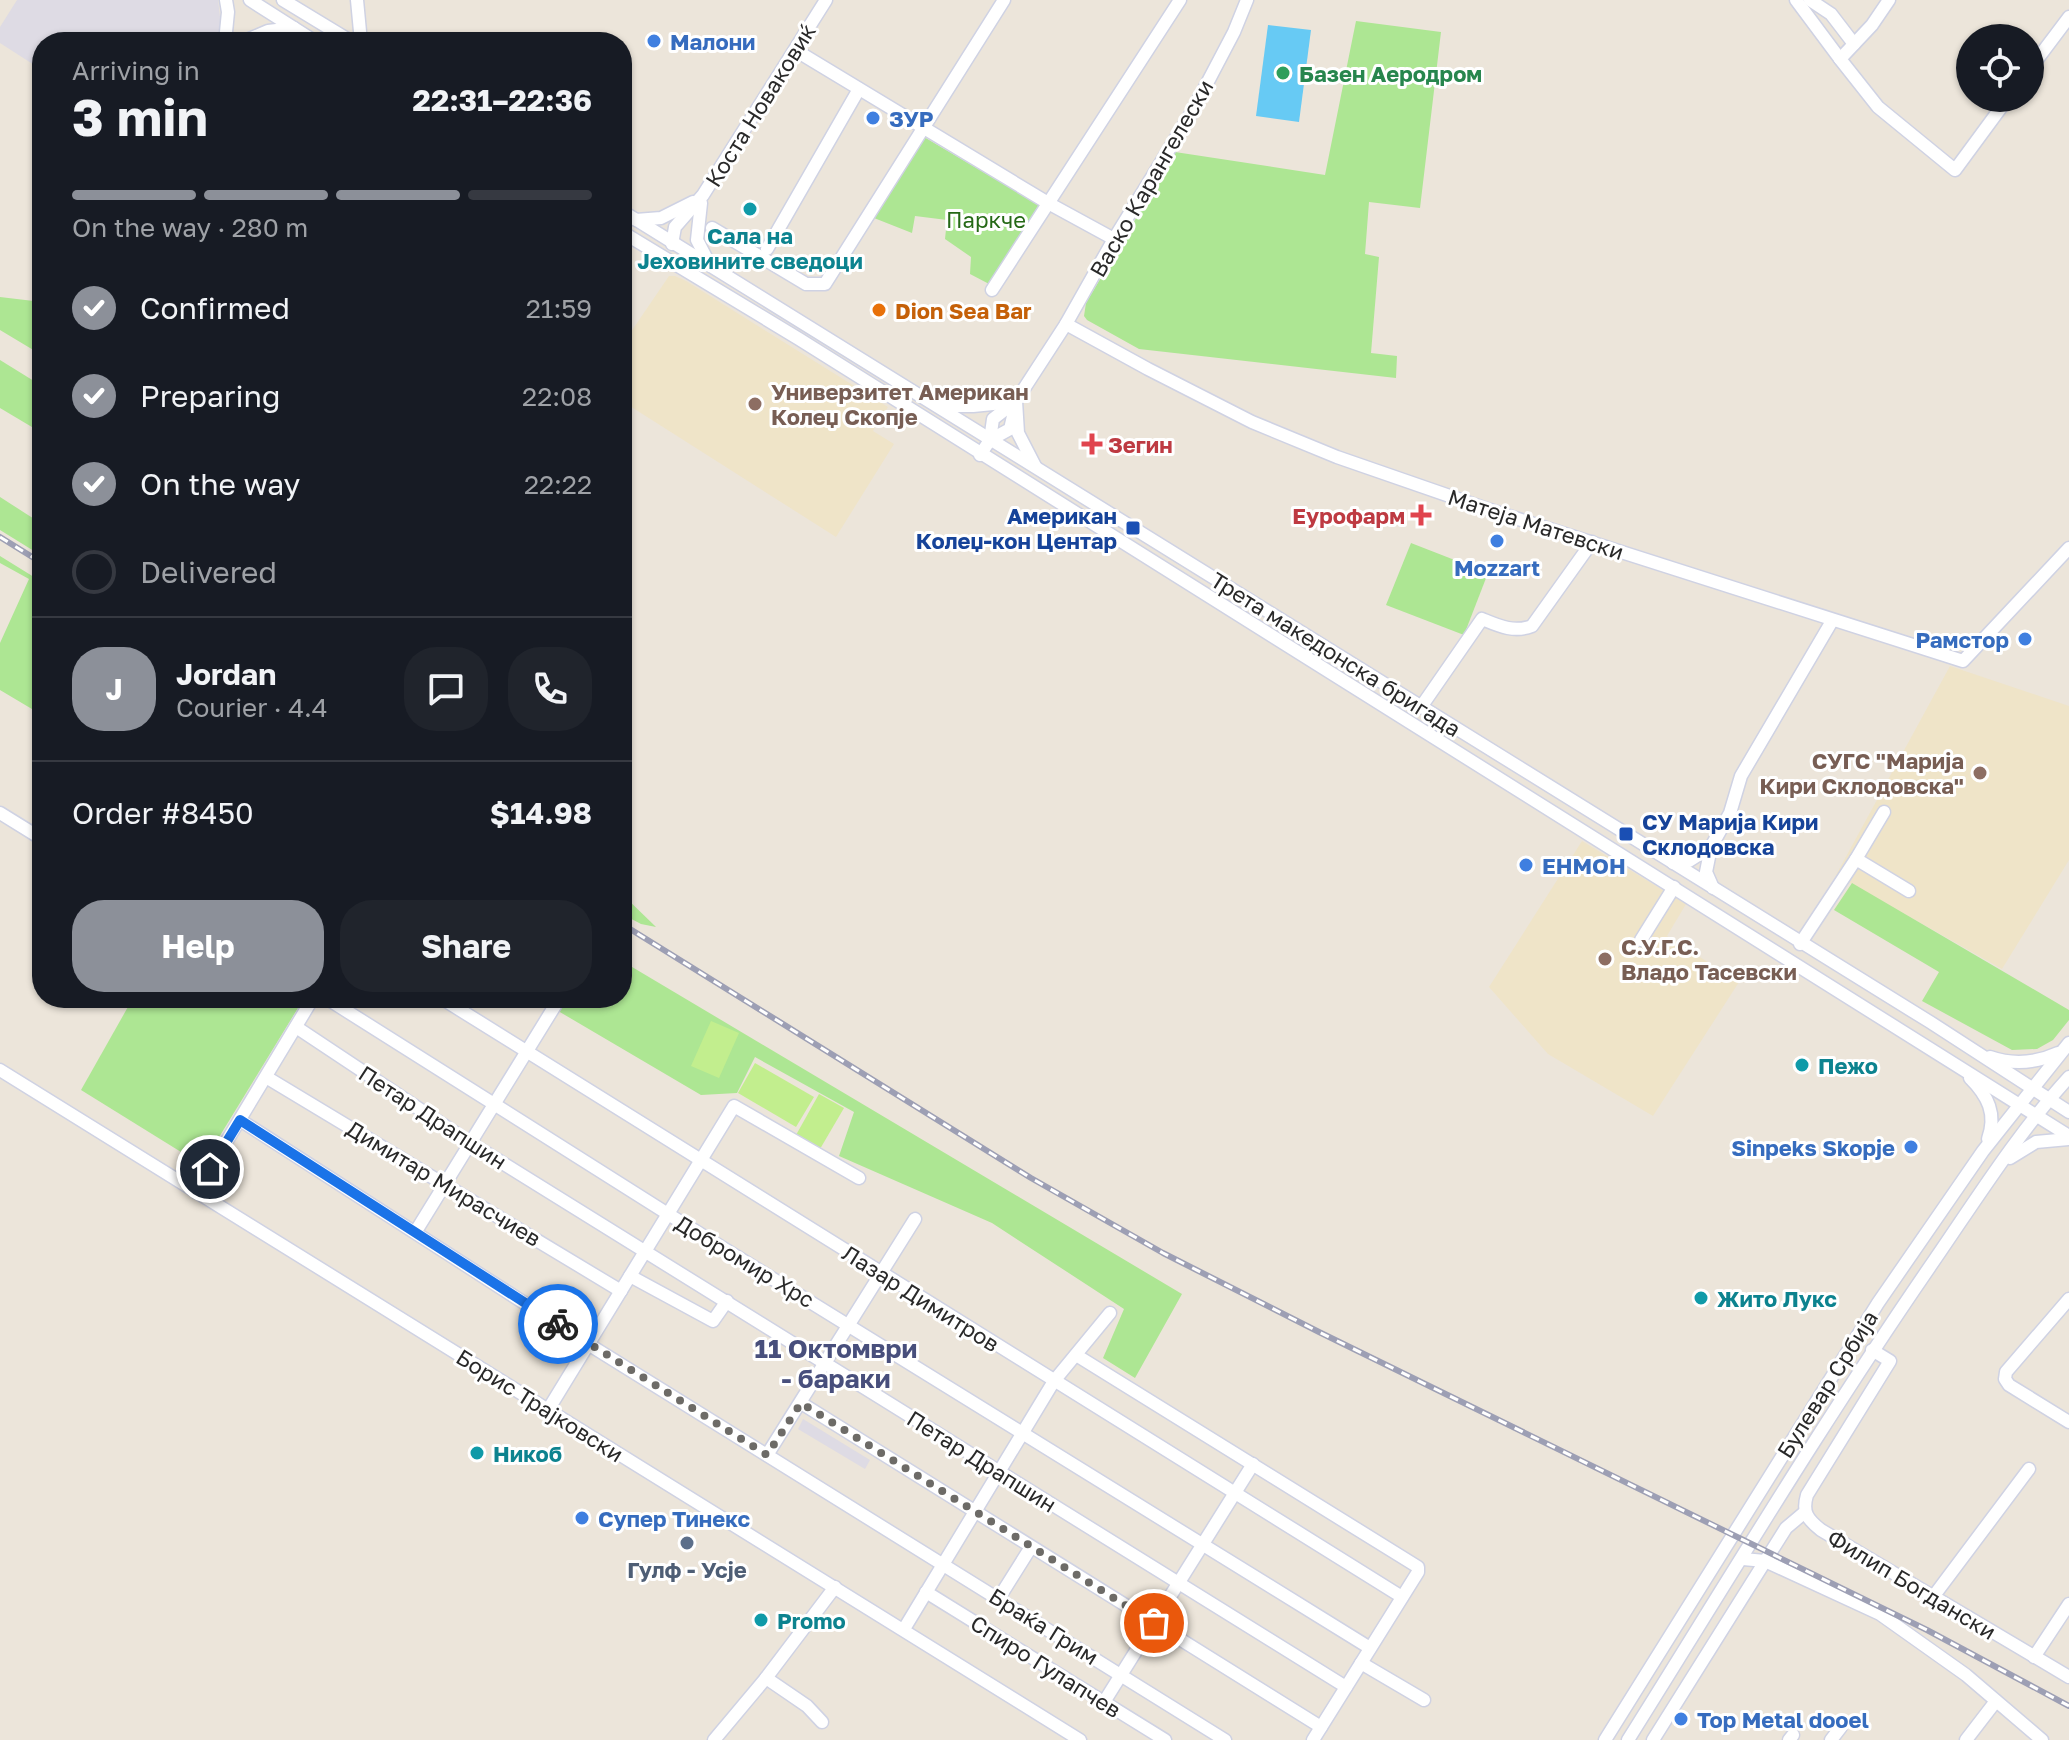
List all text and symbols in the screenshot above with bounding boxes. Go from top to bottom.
street label: Коста Новаковиќ [699,18,821,191]
map controls [1956,24,2044,112]
button: locate [1956,24,2044,112]
place label: Малони [670,28,756,55]
marker: Малони [645,32,663,50]
text: Arriving in [72,55,200,86]
place label: Базен Аеродром [1299,60,1482,87]
marker: Базен Аеродром [1274,64,1292,82]
street label: Васко Карангелески [1084,75,1218,281]
text: 22:31–22:36 [413,82,592,118]
text: 3 min [72,85,208,147]
place label: ЗУР [889,105,934,132]
marker: ЗУР [864,109,882,127]
marker: Сала на Јеховините сведоци [741,200,759,218]
park label: Паркче [946,206,1026,233]
text: On the way · 280 m [72,212,308,243]
place label: Сала на Јеховините сведоци [637,222,863,274]
icon: check [72,286,116,330]
text: Confirmed [140,290,290,326]
text: 21:59 [526,293,592,324]
place label: Dion Sea Bar [895,297,1032,324]
marker: Dion Sea Bar [870,301,888,319]
icon: check [72,374,116,418]
text: Preparing [140,378,281,414]
place label: Универзитет Американ Колеџ Скопје [771,378,1029,430]
text: 22:08 [522,381,592,412]
marker: Универзитет Американ Колеџ Скопје [746,395,764,413]
place label: Зегин [1108,431,1173,458]
marker: Зегин [1083,435,1101,453]
icon: check [72,462,116,506]
text: On the way [140,466,300,502]
text: 22:22 [524,469,592,500]
street label: Матеја Матевски [1445,483,1627,565]
place label: Американ Колеџ-кон Центар [916,502,1117,554]
place label: Еурофарм [1292,502,1405,529]
marker: Еурофарм [1412,506,1430,524]
marker: Американ Колеџ-кон Центар [1124,519,1142,537]
marker: Mozzart [1488,532,1506,550]
text: Delivered [140,554,277,590]
place label: Mozzart [1454,554,1540,581]
street label: Трета македонска бригада [1206,566,1466,742]
place label: Рамстор [1915,626,2009,653]
marker: Рамстор [2016,630,2034,648]
button: chat [404,647,488,731]
button: phone [508,647,592,731]
text: Jordan [176,656,276,692]
text: J [105,671,123,707]
text: Courier · 4.4 [176,692,328,723]
place label: СУГС "Марија Кири Склодовска" [1760,747,1964,799]
marker: СУГС "Марија Кири Склодовска" [1971,764,1989,782]
text: Order #8450 [72,795,254,831]
text: $14.98 [490,795,592,831]
place label: СУ Марија Кири Склодовска [1642,808,1818,860]
marker: СУ Марија Кири Склодовска [1617,825,1635,843]
place label: ЕНМОН [1542,852,1626,879]
marker: ЕНМОН [1517,856,1535,874]
button: Help [72,900,324,992]
button: Share [340,900,592,992]
place label: С.У.Г.С. Владо Тасевски [1621,933,1797,985]
marker: С.У.Г.С. Владо Тасевски [1596,950,1614,968]
place label: Пежо [1818,1052,1878,1079]
marker: Пежо [1793,1056,1811,1074]
street label: Петар Драпшин [354,1059,512,1175]
street label: Димитар Мирасчиев [342,1114,546,1252]
place label: Sinpeks Skopje [1731,1134,1895,1161]
pin [176,1135,244,1203]
marker: Sinpeks Skopje [1902,1138,1920,1156]
icon: home [188,1147,232,1191]
street label: Добромир Хрс [671,1209,819,1313]
street label: Лазар Димитров [838,1239,1004,1357]
courier [518,1284,598,1364]
place label: Жито Лукс [1717,1285,1837,1312]
marker: Жито Лукс [1692,1289,1710,1307]
icon: bike [536,1302,580,1346]
street label: Булевар Србија [1771,1305,1883,1463]
district label: 11 Октомври - бараки [755,1333,917,1394]
street label: Борис Трајковски [452,1343,628,1467]
street label: Петар Драпшин [902,1404,1062,1518]
place label: Никоб [493,1440,562,1467]
marker: Никоб [468,1444,486,1462]
place label: Супер Тинекс [598,1505,751,1532]
marker: Супер Тинекс [573,1509,591,1527]
street label: Филип Богдански [1823,1523,2001,1645]
marker: Гулф - Усје [678,1534,696,1552]
place label: Гулф - Усје [627,1556,747,1583]
street label: Браќа Грим [984,1582,1104,1670]
pin [1120,1589,1188,1657]
icon: bag [1132,1601,1176,1645]
place label: Promo [777,1607,846,1634]
street label: Спиро Гулапчев [966,1609,1126,1723]
marker: Promo [752,1611,770,1629]
place label: Top Metal dooel [1697,1706,1869,1733]
marker: Top Metal dooel [1672,1710,1690,1728]

